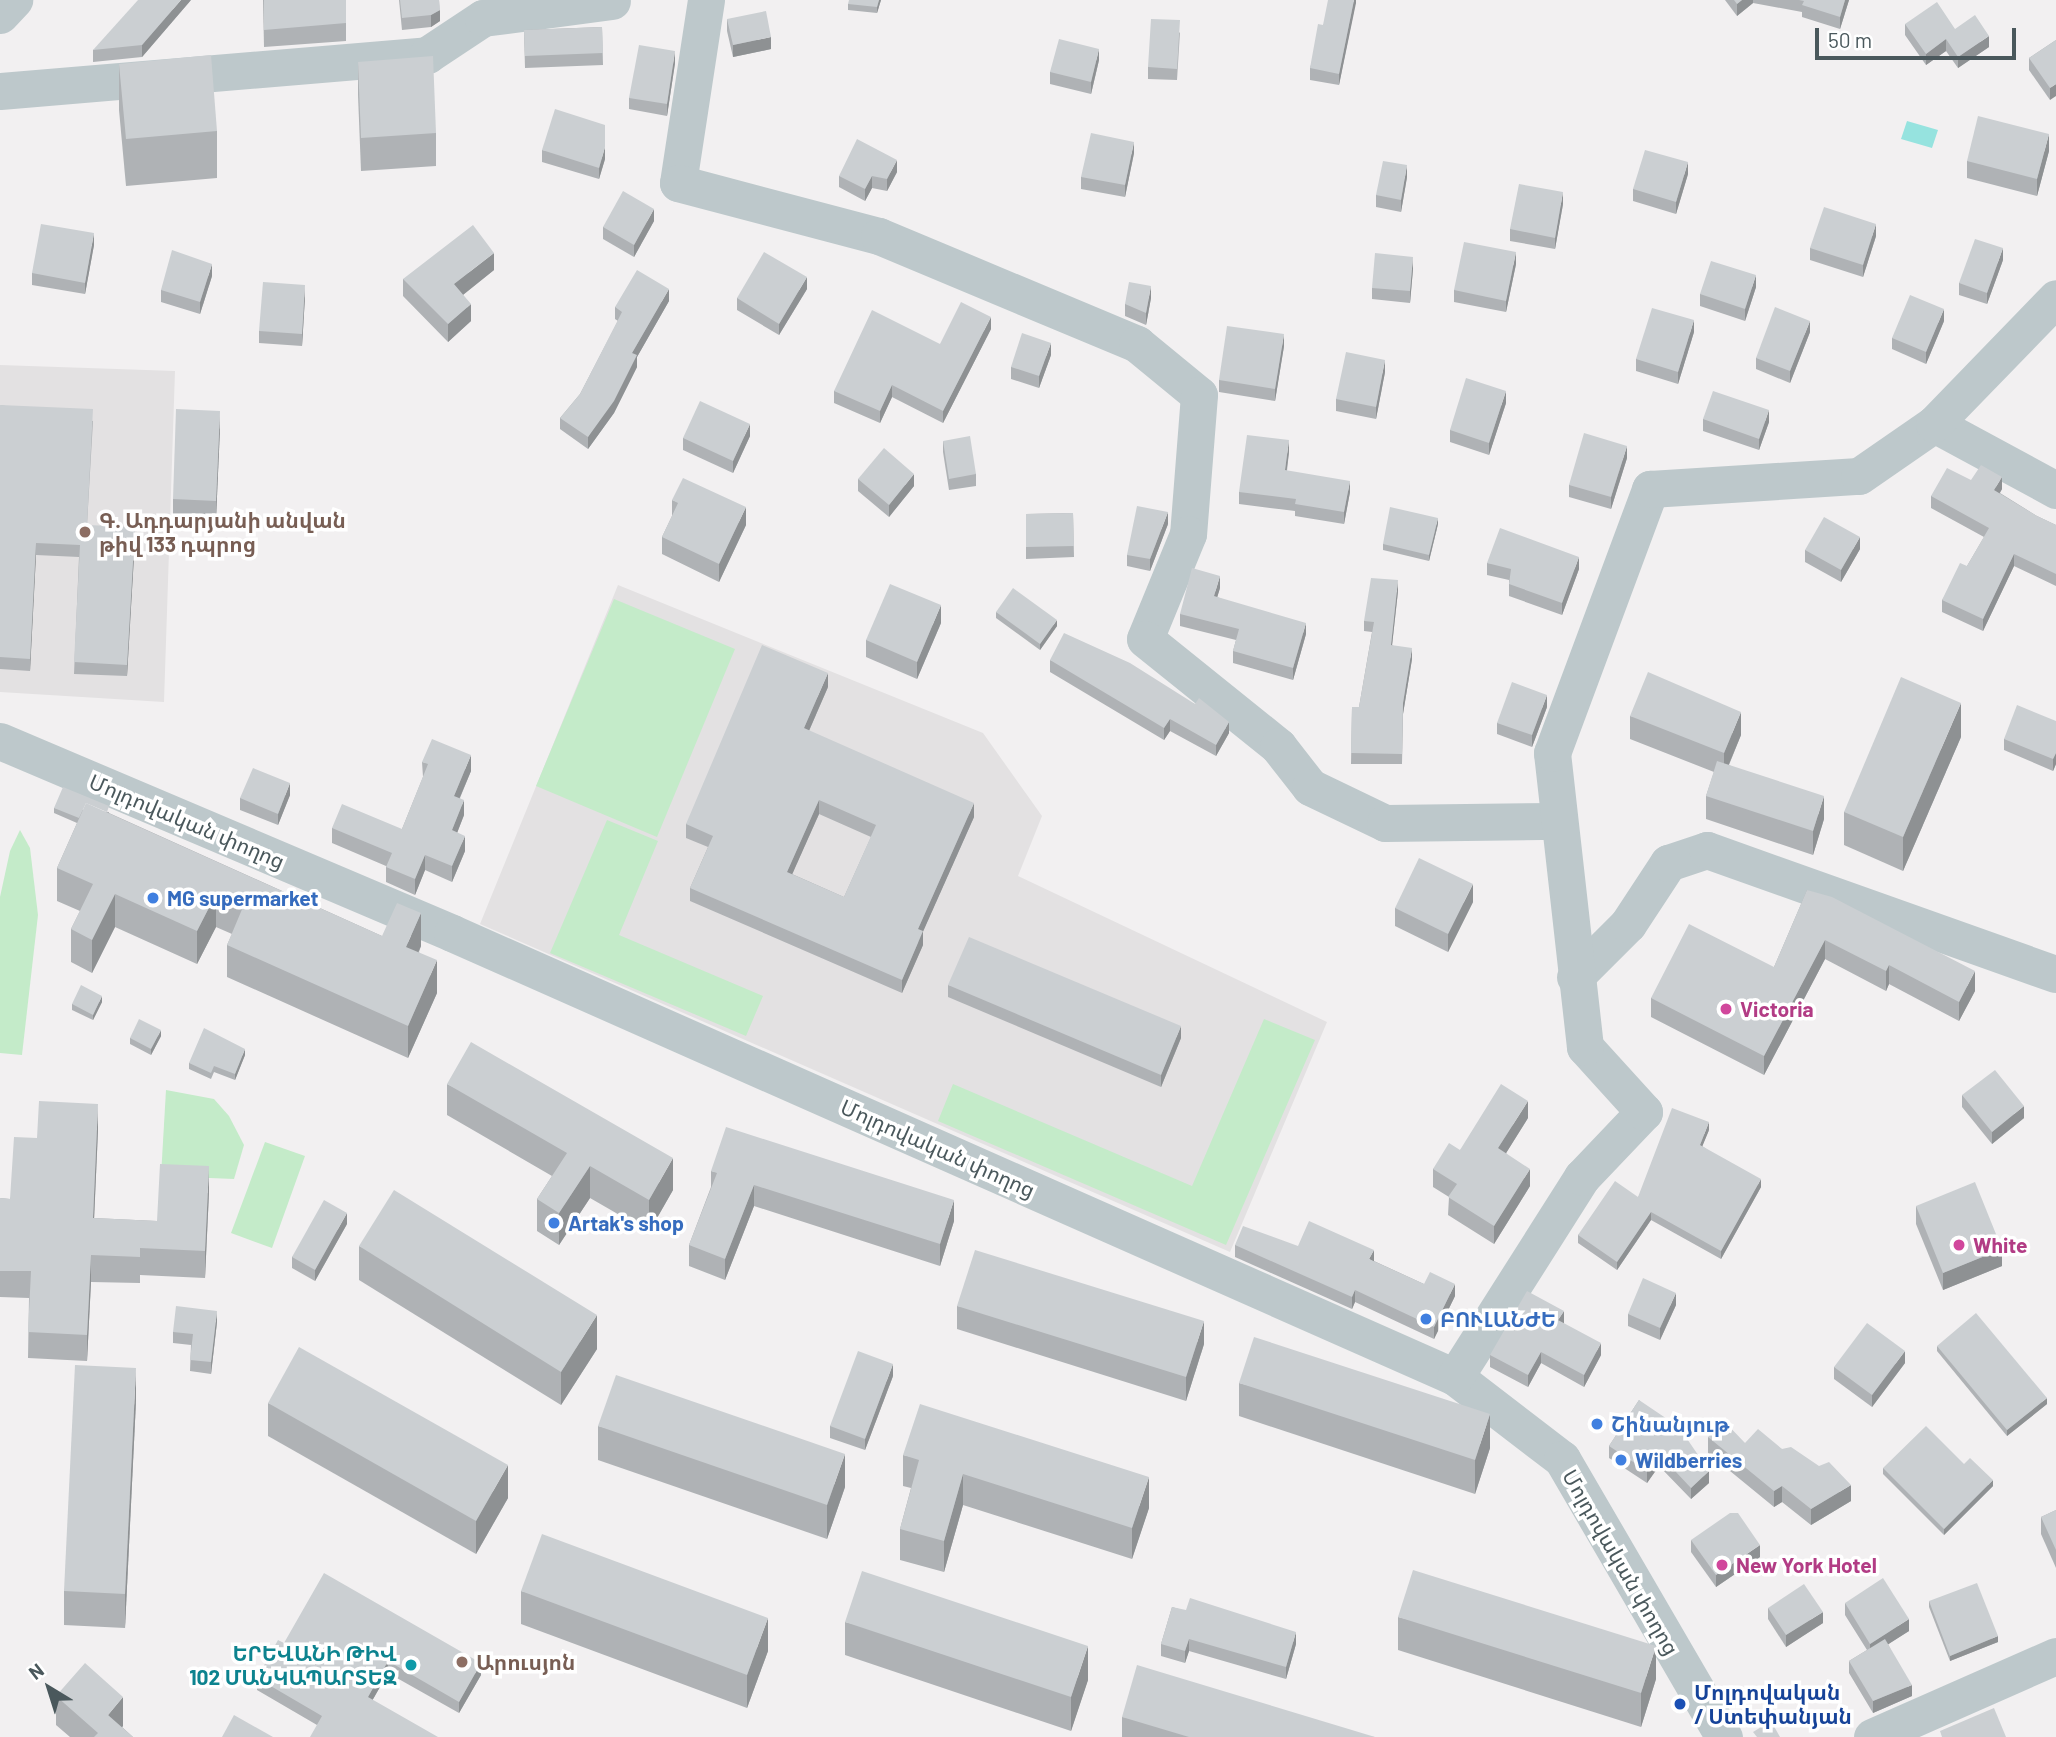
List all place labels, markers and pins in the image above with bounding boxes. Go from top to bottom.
place label: Գ. Ադդարյանի անվան թիվ 133 դպրոց [99,507,346,557]
marker: Գ. Ադդարյանի անվան թիվ 133 դպրոց [77,524,93,540]
place label: MG supermarket [167,885,319,911]
marker: MG supermarket [145,890,161,906]
place label: Victoria [1740,996,1814,1022]
marker: Victoria [1718,1001,1734,1017]
place label: Artak's shop [568,1210,684,1236]
marker: Artak's shop [546,1215,562,1231]
place label: White [1973,1232,2028,1258]
marker: White [1951,1237,1967,1253]
place label: ԲՈՒԼԱՆԺԵ [1440,1306,1556,1332]
marker: ԲՈՒԼԱՆԺԵ [1418,1311,1434,1327]
place label: Շինանյութ [1611,1411,1730,1437]
marker: Շինանյութ [1589,1416,1605,1432]
place label: Wildberries [1635,1447,1742,1473]
marker: Wildberries [1613,1452,1629,1468]
place label: New York Hotel [1736,1552,1877,1578]
marker: New York Hotel [1714,1557,1730,1573]
place label: ԵՐԵՎԱՆԻ ԹԻՎ 102 ՄԱՆԿԱՊԱՐՏԵԶ [189,1640,397,1690]
place label: Արուսյոն [476,1649,575,1675]
marker: Արուսյոն [454,1654,470,1670]
marker: ԵՐԵՎԱՆԻ ԹԻՎ 102 ՄԱՆԿԱՊԱՐՏԵԶ [403,1657,419,1673]
place label: Մոլդովական / Ստեփանյան [1694,1679,1852,1729]
marker: Մոլդովական / Ստեփանյան [1672,1696,1688,1712]

